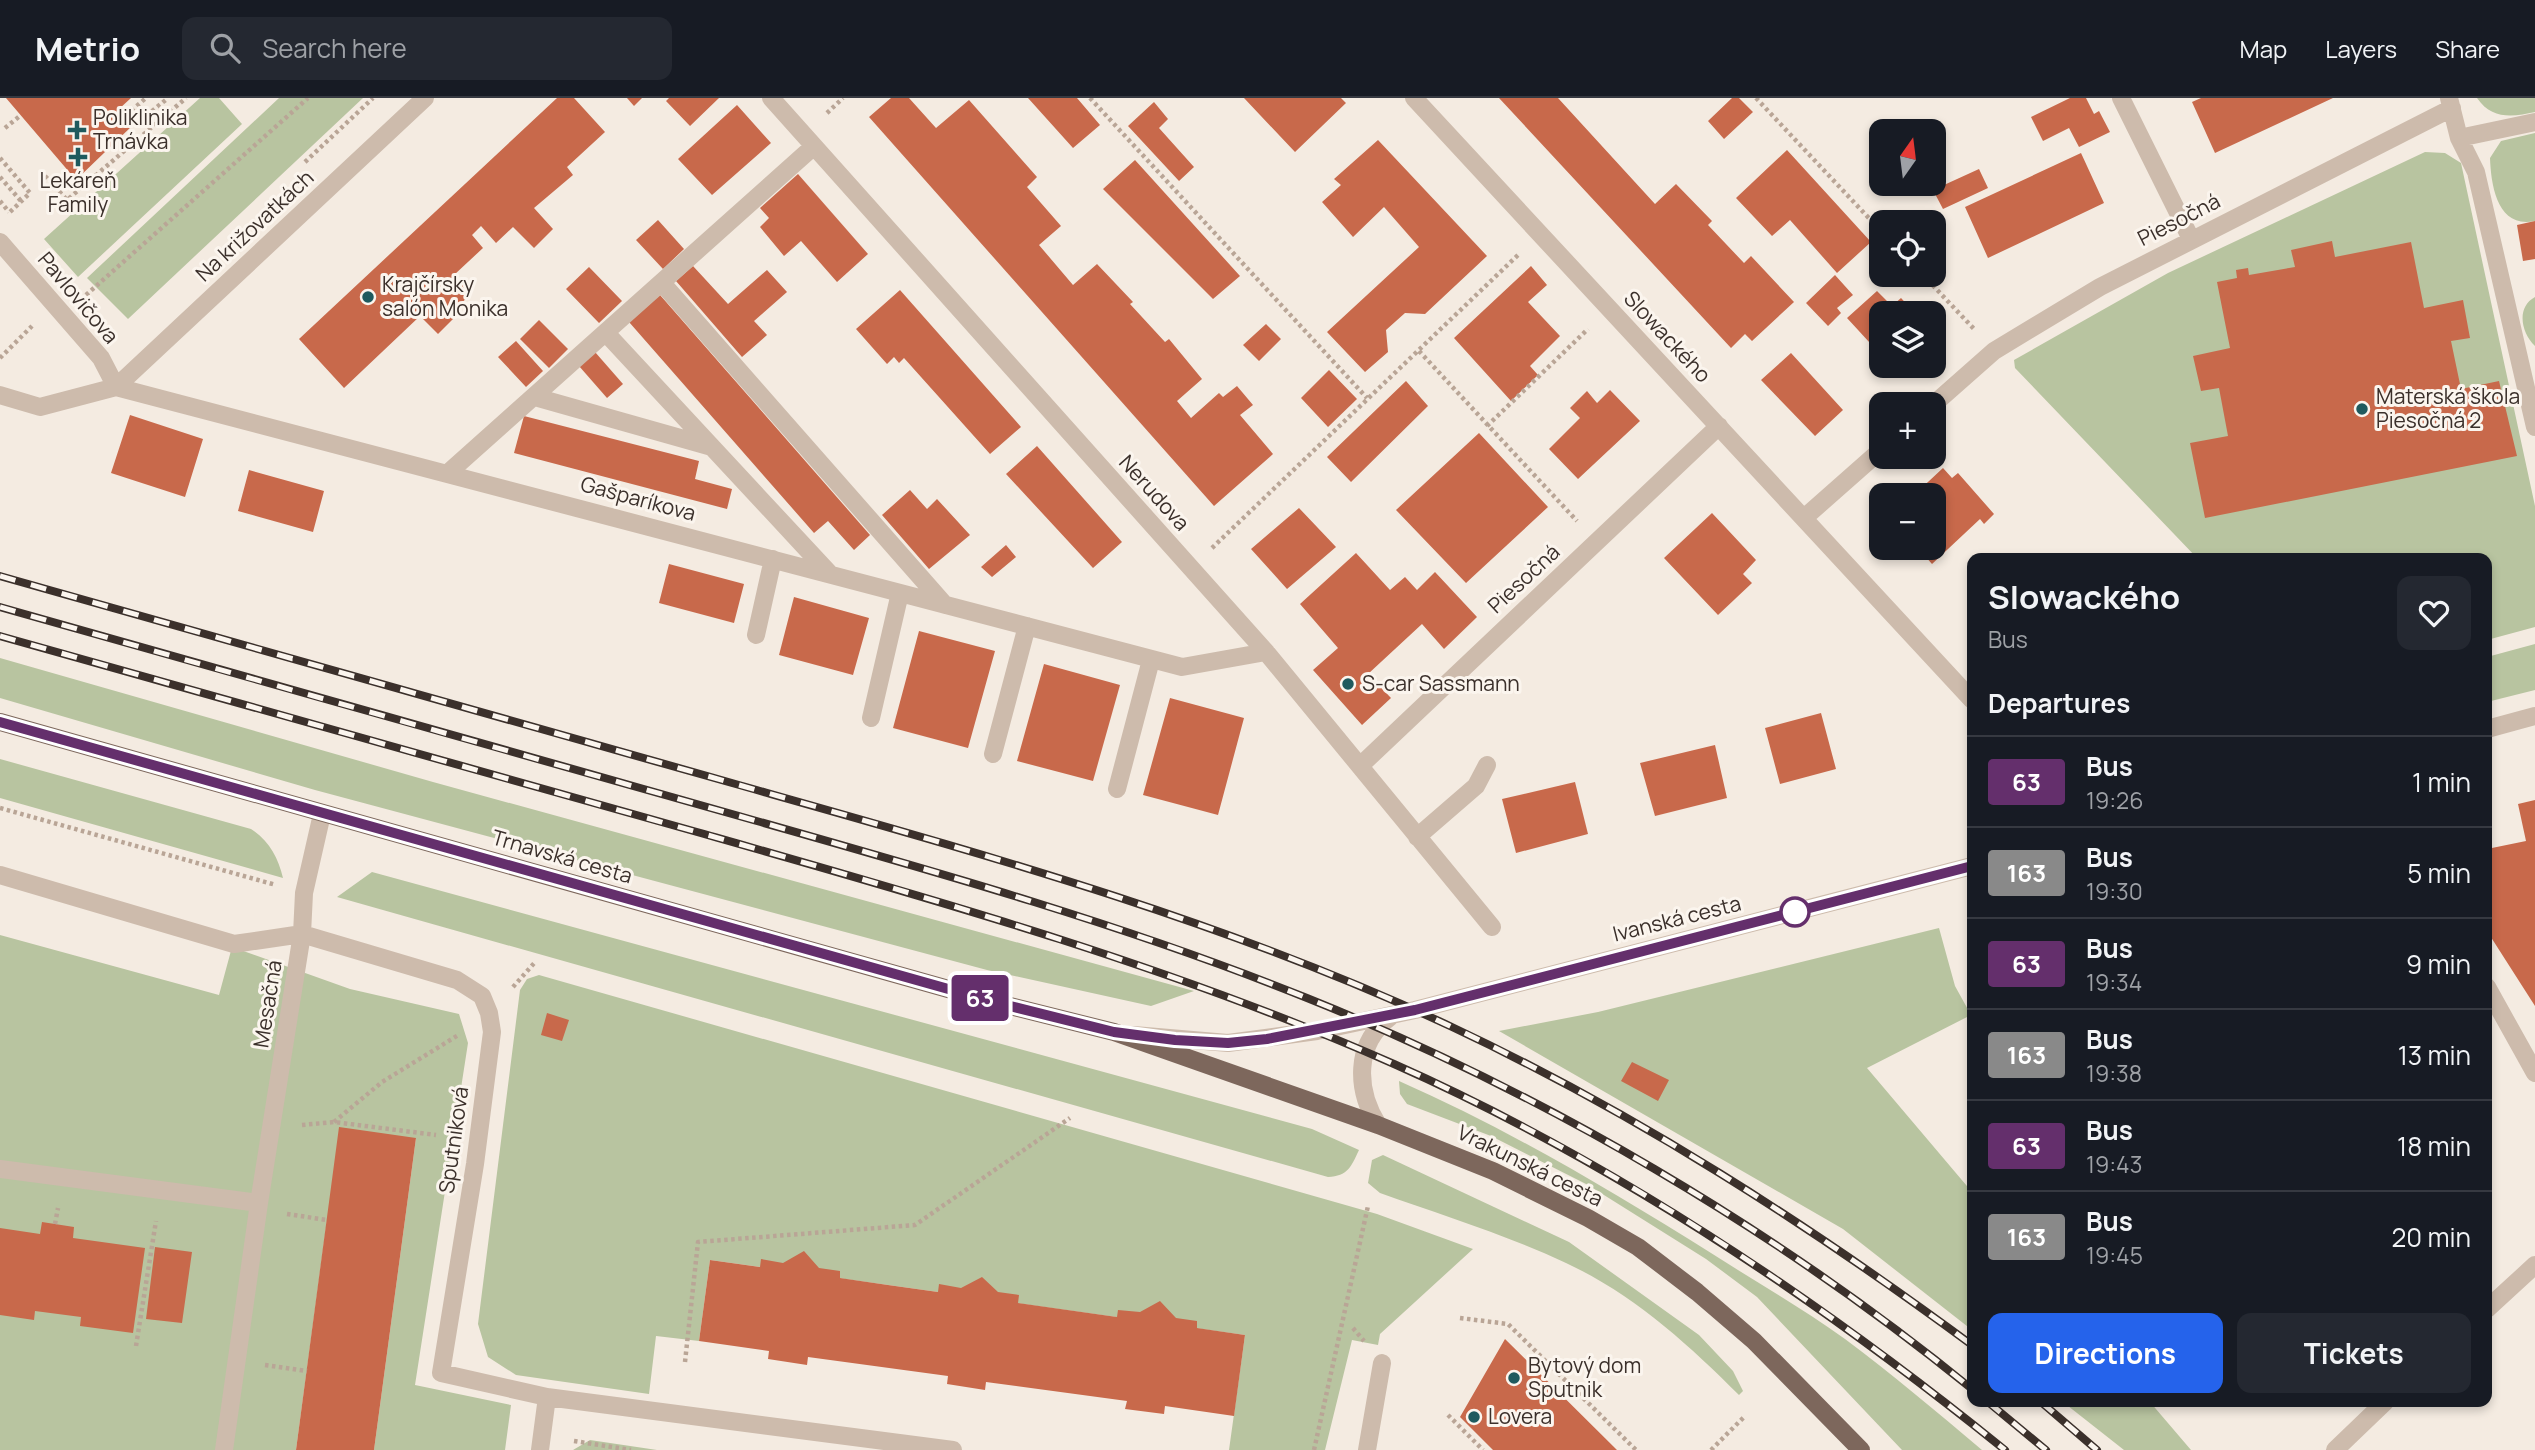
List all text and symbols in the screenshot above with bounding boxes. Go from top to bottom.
search box [182,17,672,80]
text: Metrio [35,26,140,71]
icon: search [206,29,244,67]
text: Search here [262,30,407,66]
text: Map [2240,32,2287,65]
text: Layers [2325,32,2397,65]
text: Share [2435,32,2500,65]
place label: Poliklinika Trnávka [93,103,188,155]
north arrow [1869,119,1946,196]
map controls [1869,119,1946,560]
marker: Poliklinika Trnávka [67,120,87,140]
marker: Lekáreň Family [70,149,86,165]
street label: Na križovatkách [189,163,319,287]
place label: Lekáreň Family [39,166,117,218]
street label: Piesočná [2133,186,2225,252]
button: locate [1869,210,1946,287]
street label: Pavlovičova [32,246,125,349]
place label: Krajčírsky salón Monika [382,270,508,322]
street label: Slowackého [1618,284,1717,388]
marker: Krajčírsky salón Monika [360,289,376,305]
button: layers [1869,301,1946,378]
place label: Materská škola Piesočná 2 [2376,382,2520,434]
button: + [1869,392,1946,469]
marker: Materská škola Piesočná 2 [2354,401,2370,417]
street label: Nerudova [1113,448,1196,536]
street label: Gašparíkova [578,469,699,527]
button: − [1869,483,1946,560]
street label: Piesočná [1481,538,1565,619]
text: Slowackého [1988,574,2180,619]
button: heart [2397,576,2471,650]
text: Bus [1988,623,2028,655]
place label: S-car Sassmann [1362,669,1520,697]
marker: S-car Sassmann [1340,676,1356,692]
text: Departures [1988,685,2130,721]
text: Bus [2086,748,2133,784]
text: 1 min [2412,764,2471,800]
text: 63 [2012,765,2041,798]
text: 19:26 [2086,784,2144,816]
street label: Trnavská cesta [489,823,636,889]
text: Bus [2086,839,2133,875]
text: 5 min [2407,855,2471,891]
text: 163 [2007,856,2046,889]
text: 19:30 [2086,875,2143,907]
street label: Ivanská cesta [1610,889,1744,947]
unlabelled marker [1780,897,1810,927]
text: Bus [2086,930,2133,966]
text: 9 min [2406,946,2471,982]
text: 63 [2012,947,2041,980]
street label: Mesačná [246,958,288,1050]
text: 19:34 [2086,966,2142,998]
line badge: 63 [948,975,1012,1021]
text: 63 [966,981,994,1014]
text: Bus [2086,1021,2133,1057]
text: 13 min [2398,1037,2471,1073]
text: 163 [2007,1038,2046,1071]
text: 19:38 [2086,1057,2142,1089]
street label: Sputniková [432,1085,474,1195]
text: Bus [2086,1112,2133,1148]
street label: Vrakunská cesta [1453,1118,1608,1213]
text: 18 min [2397,1128,2471,1164]
text: 63 [2012,1129,2041,1162]
text: 19:43 [2086,1148,2142,1180]
text: Bus [2086,1203,2133,1239]
text: 20 min [2392,1219,2471,1255]
text: 163 [2007,1220,2046,1253]
text: 19:45 [2086,1239,2143,1271]
button: Directions [1988,1313,2223,1393]
button: Tickets [2237,1313,2471,1393]
place label: Bytový dom Sputnik [1528,1351,1641,1403]
marker: Bytový dom Sputnik [1506,1370,1522,1386]
place label: Lovera [1488,1402,1552,1430]
marker: Lovera [1466,1409,1482,1425]

